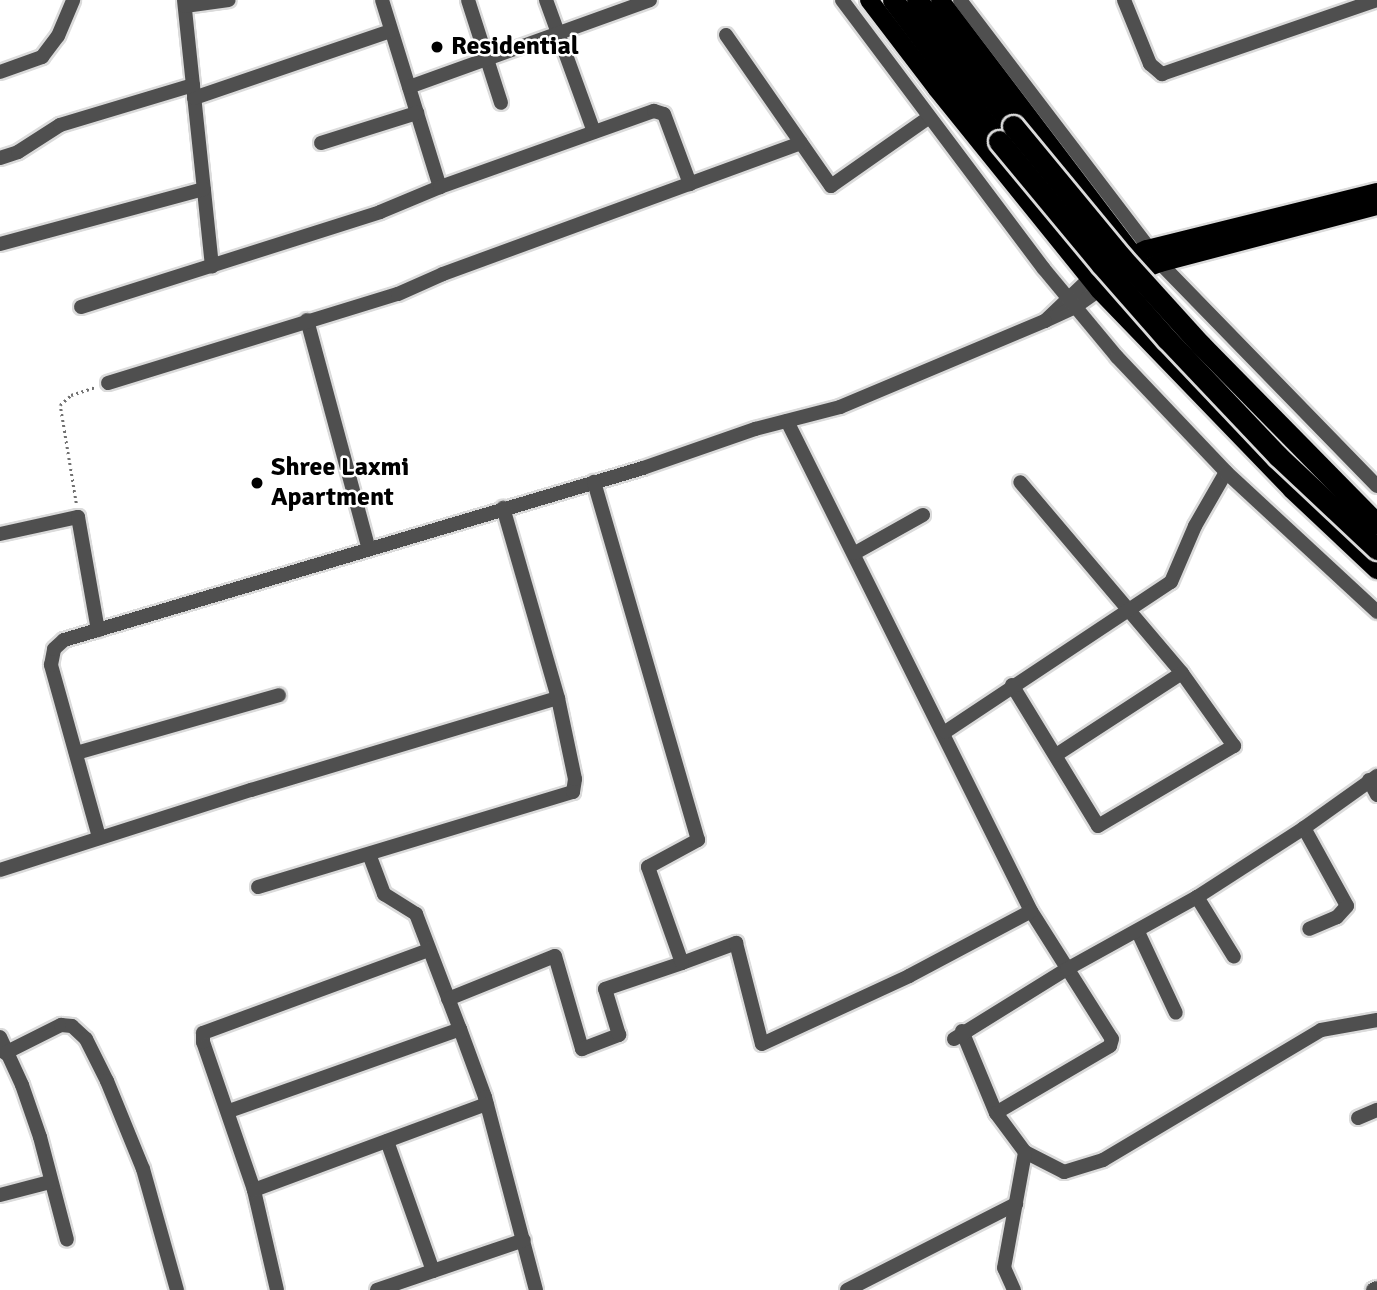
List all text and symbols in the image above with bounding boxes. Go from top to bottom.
place label: Residential [451,31,579,63]
marker: Residential [429,39,445,55]
place label: Shree Laxmi Apartment [271,452,409,514]
marker: Shree Laxmi Apartment [249,475,265,491]

